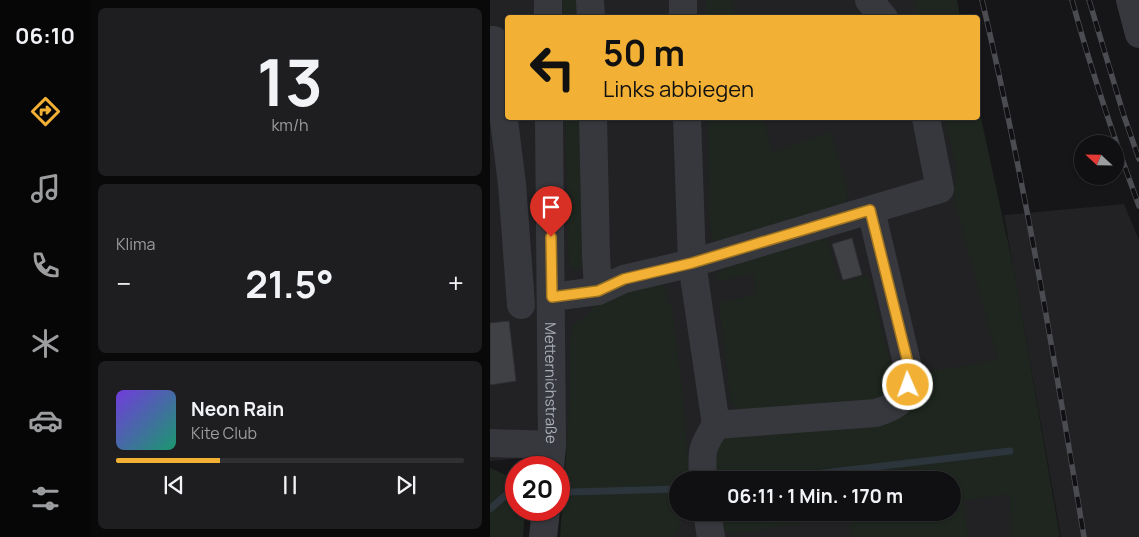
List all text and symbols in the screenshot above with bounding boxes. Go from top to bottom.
text: 06:10 [15,21,75,51]
text: 50 m [603,29,685,77]
icon: left [520,35,585,100]
text: 13 [257,37,323,126]
text: Links abbiegen [603,74,754,104]
icon: directions [28,94,63,129]
text: km/h [271,114,309,136]
north arrow [1074,135,1124,185]
map controls [1074,135,1124,185]
icon: music [28,171,63,206]
pin [530,186,572,237]
icon: arrive [537,193,565,221]
text: Klima [116,233,155,255]
icon: phone [28,248,63,283]
text: 21.5° [245,257,334,309]
text: − [116,264,131,302]
text: + [448,264,464,302]
street label: Metternichstraße [540,322,562,444]
icon: climate [28,326,63,361]
position arrow [881,358,933,410]
text: Neon Rain [191,396,284,422]
icon: car [28,403,63,438]
text: Kite Club [191,422,257,444]
speed limit sign: 20 [505,456,570,521]
icon: previous [160,471,188,499]
icon: pause [276,471,304,499]
icon: next [392,471,420,499]
icon: filters [28,481,63,516]
text: 06:11 · 1 Min. · 170 m [727,483,903,509]

